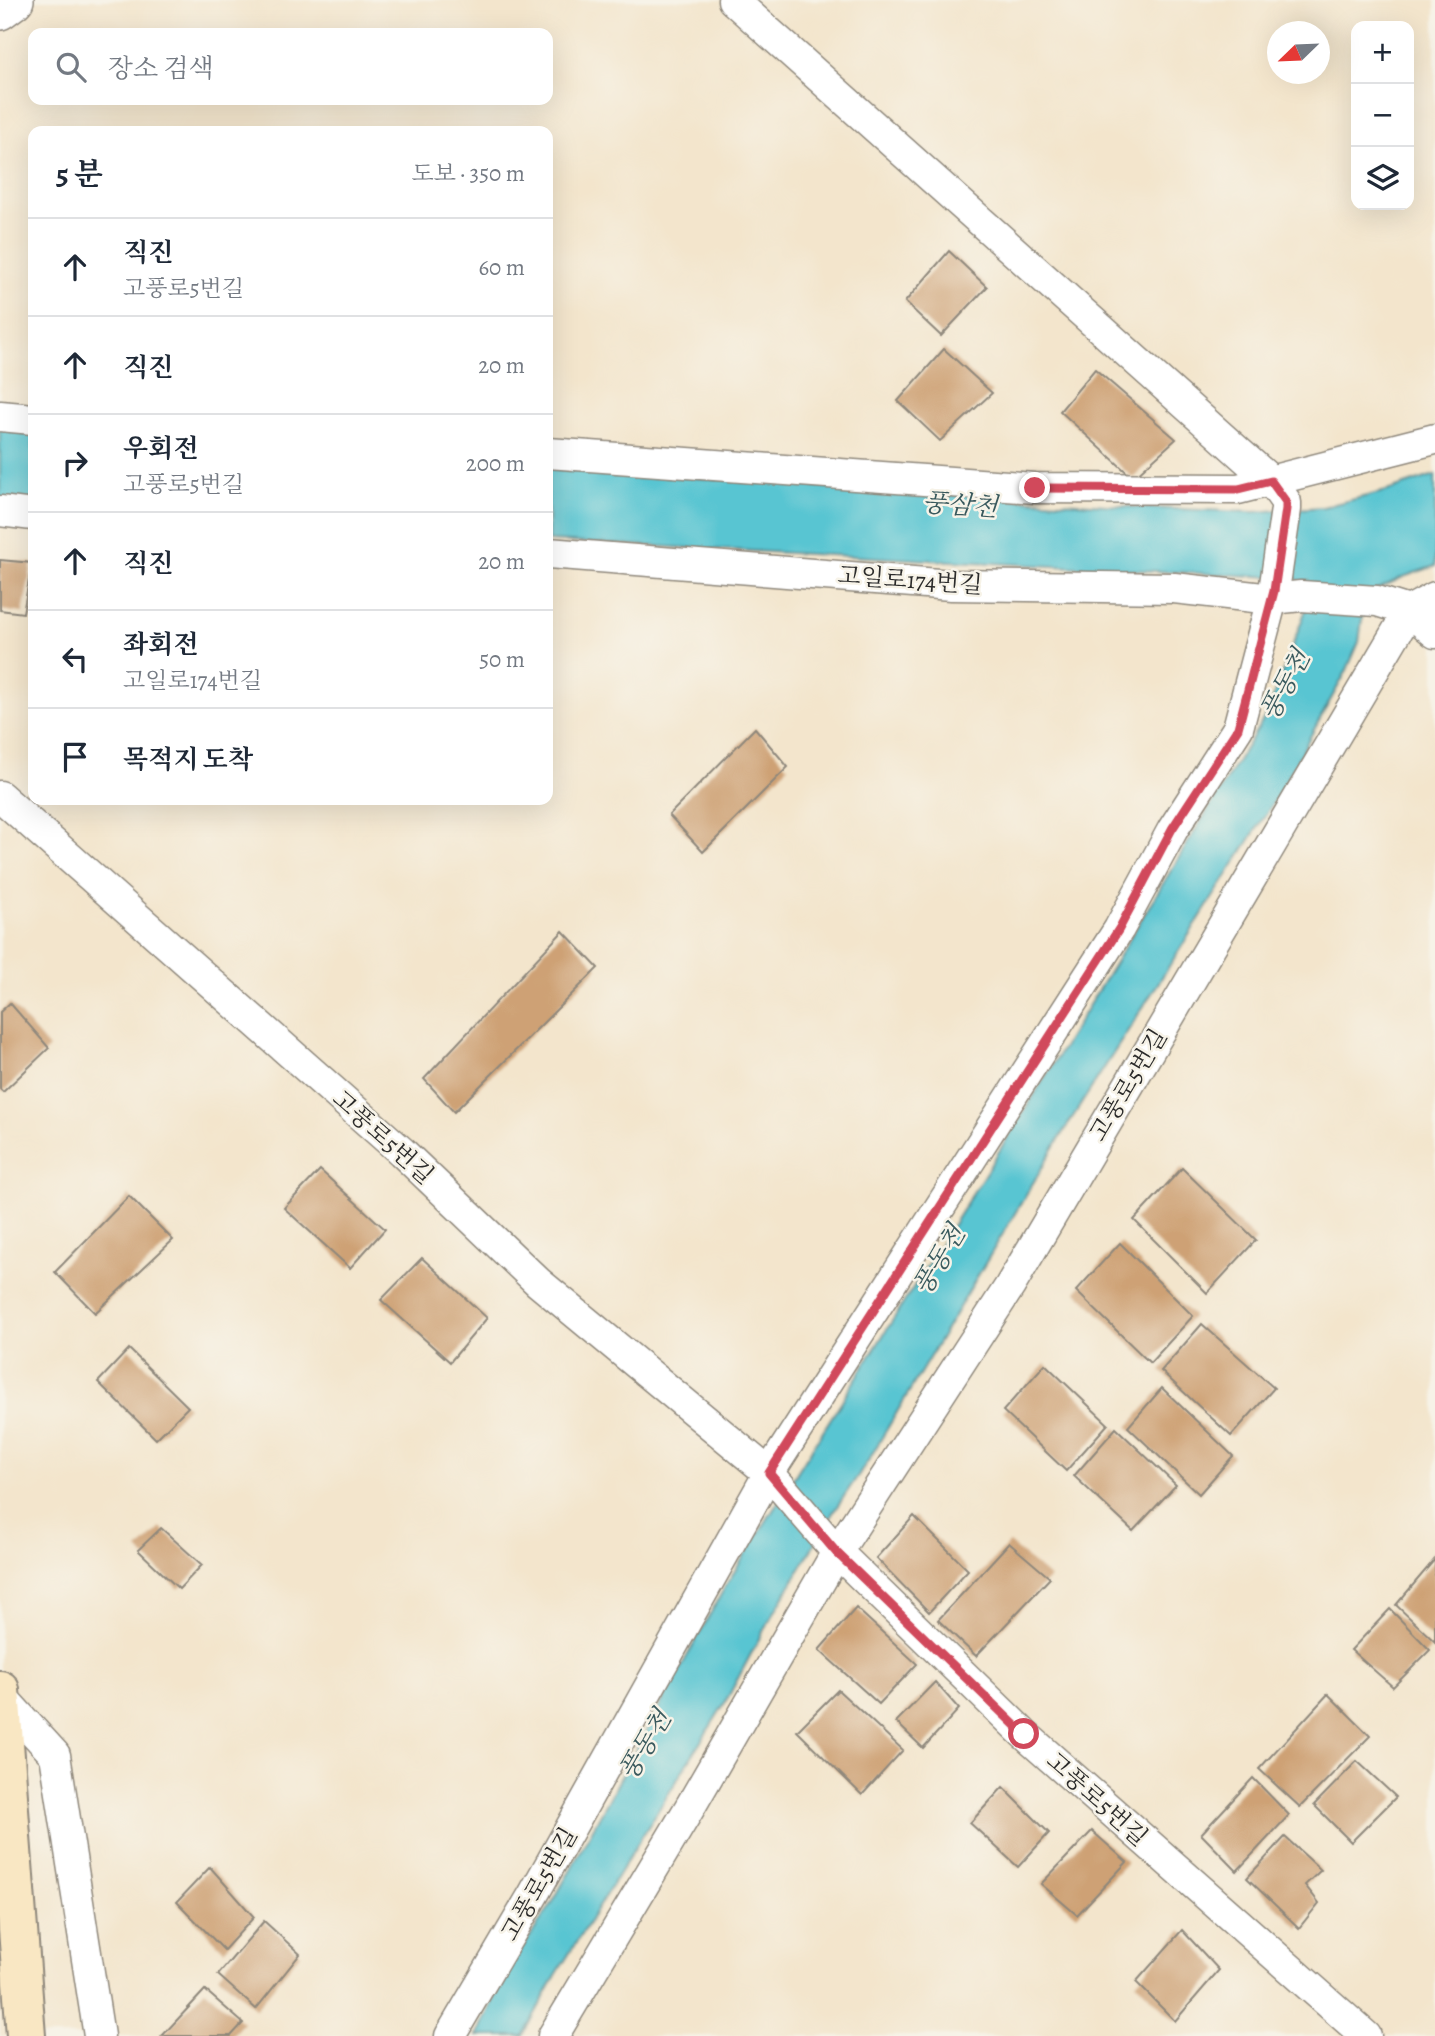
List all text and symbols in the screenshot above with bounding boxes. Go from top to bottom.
north arrow [1267,21,1330,84]
map controls [1351,21,1414,210]
button: + [1351,21,1414,84]
search box [28,28,553,105]
icon: search [52,48,90,86]
text: 장소 검색 [108,51,214,86]
button: − [1351,84,1414,147]
button: layers [1351,147,1414,210]
text: 5 분 [56,154,103,194]
text: 도보 · 350 m [411,158,525,189]
text: 직진 [123,235,173,270]
icon: ahead [56,248,94,286]
text: 60 m [478,252,525,283]
text: 고풍로5번길 [123,273,244,304]
icon: ahead [56,346,94,384]
text: 직진 [123,350,173,385]
text: 20 m [478,350,525,381]
text: 우회전 [123,431,198,466]
icon: right [56,444,94,482]
text: 200 m [466,448,525,479]
text: 고풍로5번길 [123,469,244,500]
route end [1019,472,1050,503]
water label: 풍삼천 [921,485,1001,525]
icon: ahead [56,542,94,580]
text: 직진 [123,546,173,581]
text: 20 m [478,546,525,577]
street label: 고일로174번길 [837,559,983,601]
text: 좌회전 [123,627,198,662]
icon: left [56,640,94,678]
water label: 풍동천 [1252,642,1319,726]
text: 50 m [479,644,525,675]
text: 고일로174번길 [123,665,262,696]
icon: arrive [56,738,94,776]
text: 목적지 도착 [123,742,253,777]
street label: 고풍로5번길 [1082,1023,1174,1147]
street label: 고풍로5번길 [325,1083,441,1191]
water label: 풍동천 [905,1217,974,1301]
water label: 풍동천 [611,1702,680,1786]
route start [1008,1718,1039,1749]
street label: 고풍로5번길 [1039,1745,1155,1853]
street label: 고풍로5번길 [494,1821,584,1947]

